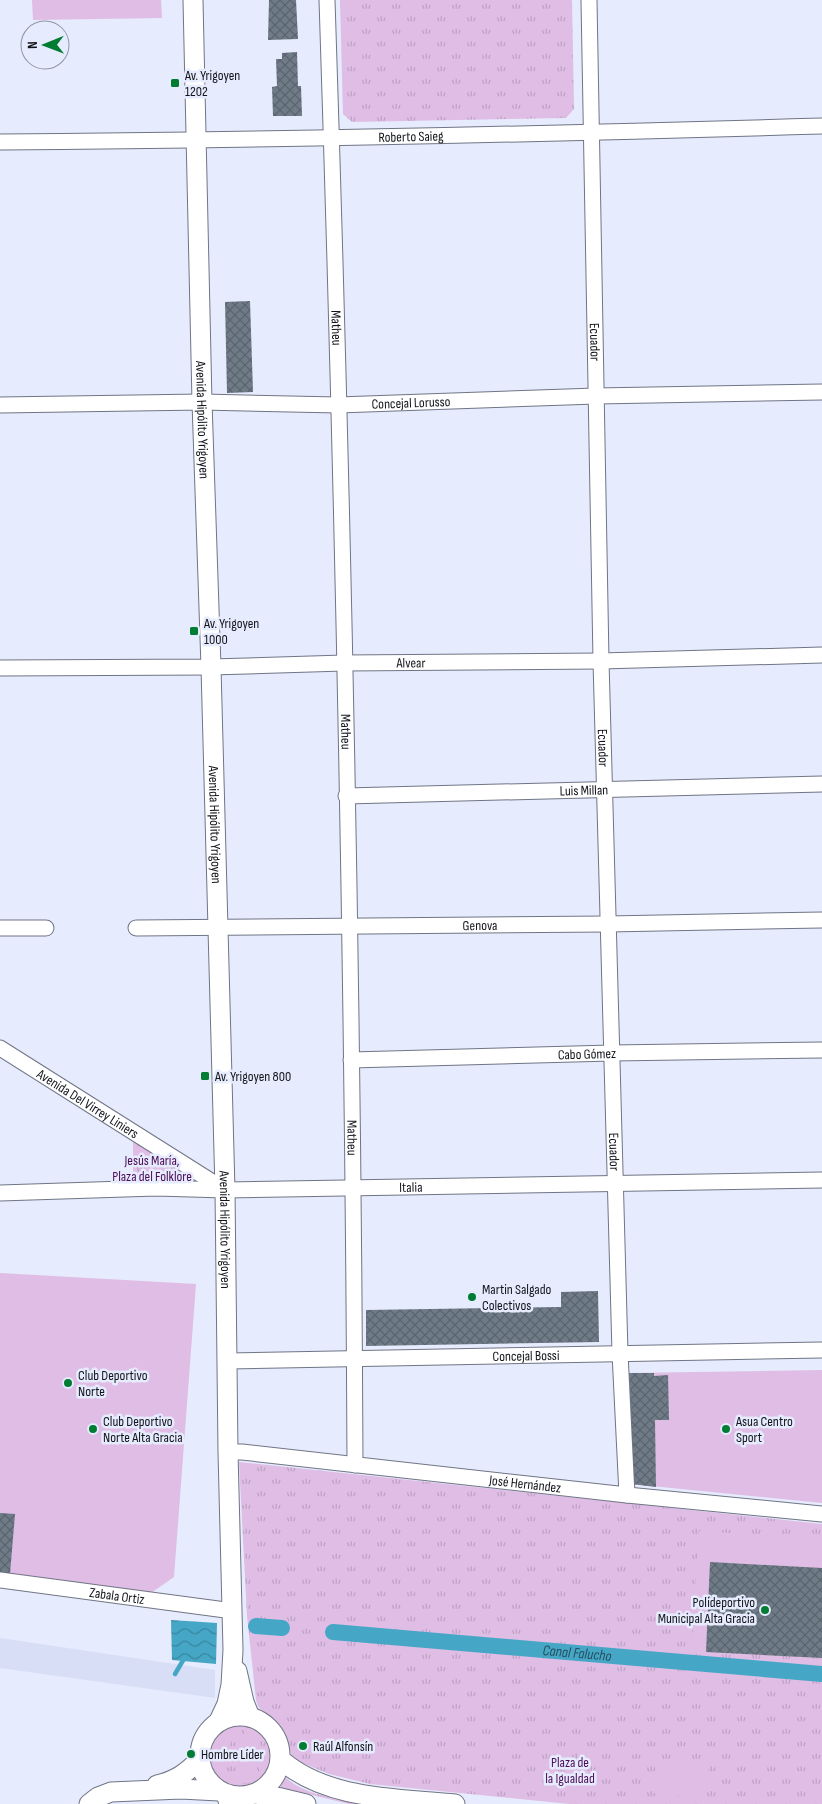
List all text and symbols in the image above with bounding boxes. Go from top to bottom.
north arrow [20,20,70,70]
text: N [24,41,41,49]
place label: Av. Yrigoyen 1202 [184,67,240,100]
marker: Av. Yrigoyen 1202 [169,77,181,89]
street label: Roberto Saieg [378,128,444,146]
street label: Matheu [327,310,345,346]
street label: Ecuador [586,323,604,361]
street label: Avenida Hipólito Yrigoyen [192,360,213,479]
street label: Concejal Lorusso [371,393,451,413]
place label: Av. Yrigoyen 1000 [203,615,259,648]
marker: Av. Yrigoyen 1000 [188,625,200,637]
street label: Alvear [395,654,426,672]
street label: Matheu [337,714,355,750]
street label: Ecuador [594,729,612,767]
street label: Avenida Hipólito Yrigoyen [205,764,225,884]
street label: Luis Millan [559,781,608,800]
street label: Genova [462,917,498,934]
street label: Cabo Gómez [558,1045,616,1063]
street label: Avenida Del Virrey Liniers [33,1065,142,1142]
place label: Av. Yrigoyen 800 [214,1068,291,1085]
marker: Av. Yrigoyen 800 [199,1070,211,1082]
street label: Matheu [343,1120,361,1156]
street label: Ecuador [605,1132,623,1171]
park label: Jesús María, Plaza del Folklore [112,1152,192,1185]
street label: Avenida Hipólito Yrigoyen [215,1169,234,1289]
street label: Italia [399,1179,423,1196]
place label: Martin Salgado Colectivos [482,1281,552,1314]
marker: Martin Salgado Colectivos [466,1291,478,1303]
street label: Concejal Bossi [492,1347,560,1365]
place label: Club Deportivo Norte [78,1367,148,1400]
marker: Club Deportivo Norte [62,1377,74,1389]
place label: Club Deportivo Norte Alta Gracia [103,1413,183,1446]
place label: Asua Centro Sport [735,1413,793,1446]
marker: Club Deportivo Norte Alta Gracia [87,1423,99,1435]
marker: Asua Centro Sport [720,1423,732,1435]
street label: José Hernández [487,1472,562,1497]
street label: Zabala Ortiz [88,1584,146,1608]
place label: Polideportivo Municipal Alta Gracia [658,1594,755,1627]
marker: Polideportivo Municipal Alta Gracia [759,1604,771,1616]
water label: Canal Falucho [542,1641,612,1666]
place label: Raúl Alfonsín [313,1738,373,1755]
marker: Raúl Alfonsín [297,1740,309,1752]
place label: Hombre Líder [201,1746,264,1763]
marker: Hombre Líder [185,1748,197,1760]
park label: Plaza de la Igualdad [545,1754,595,1787]

